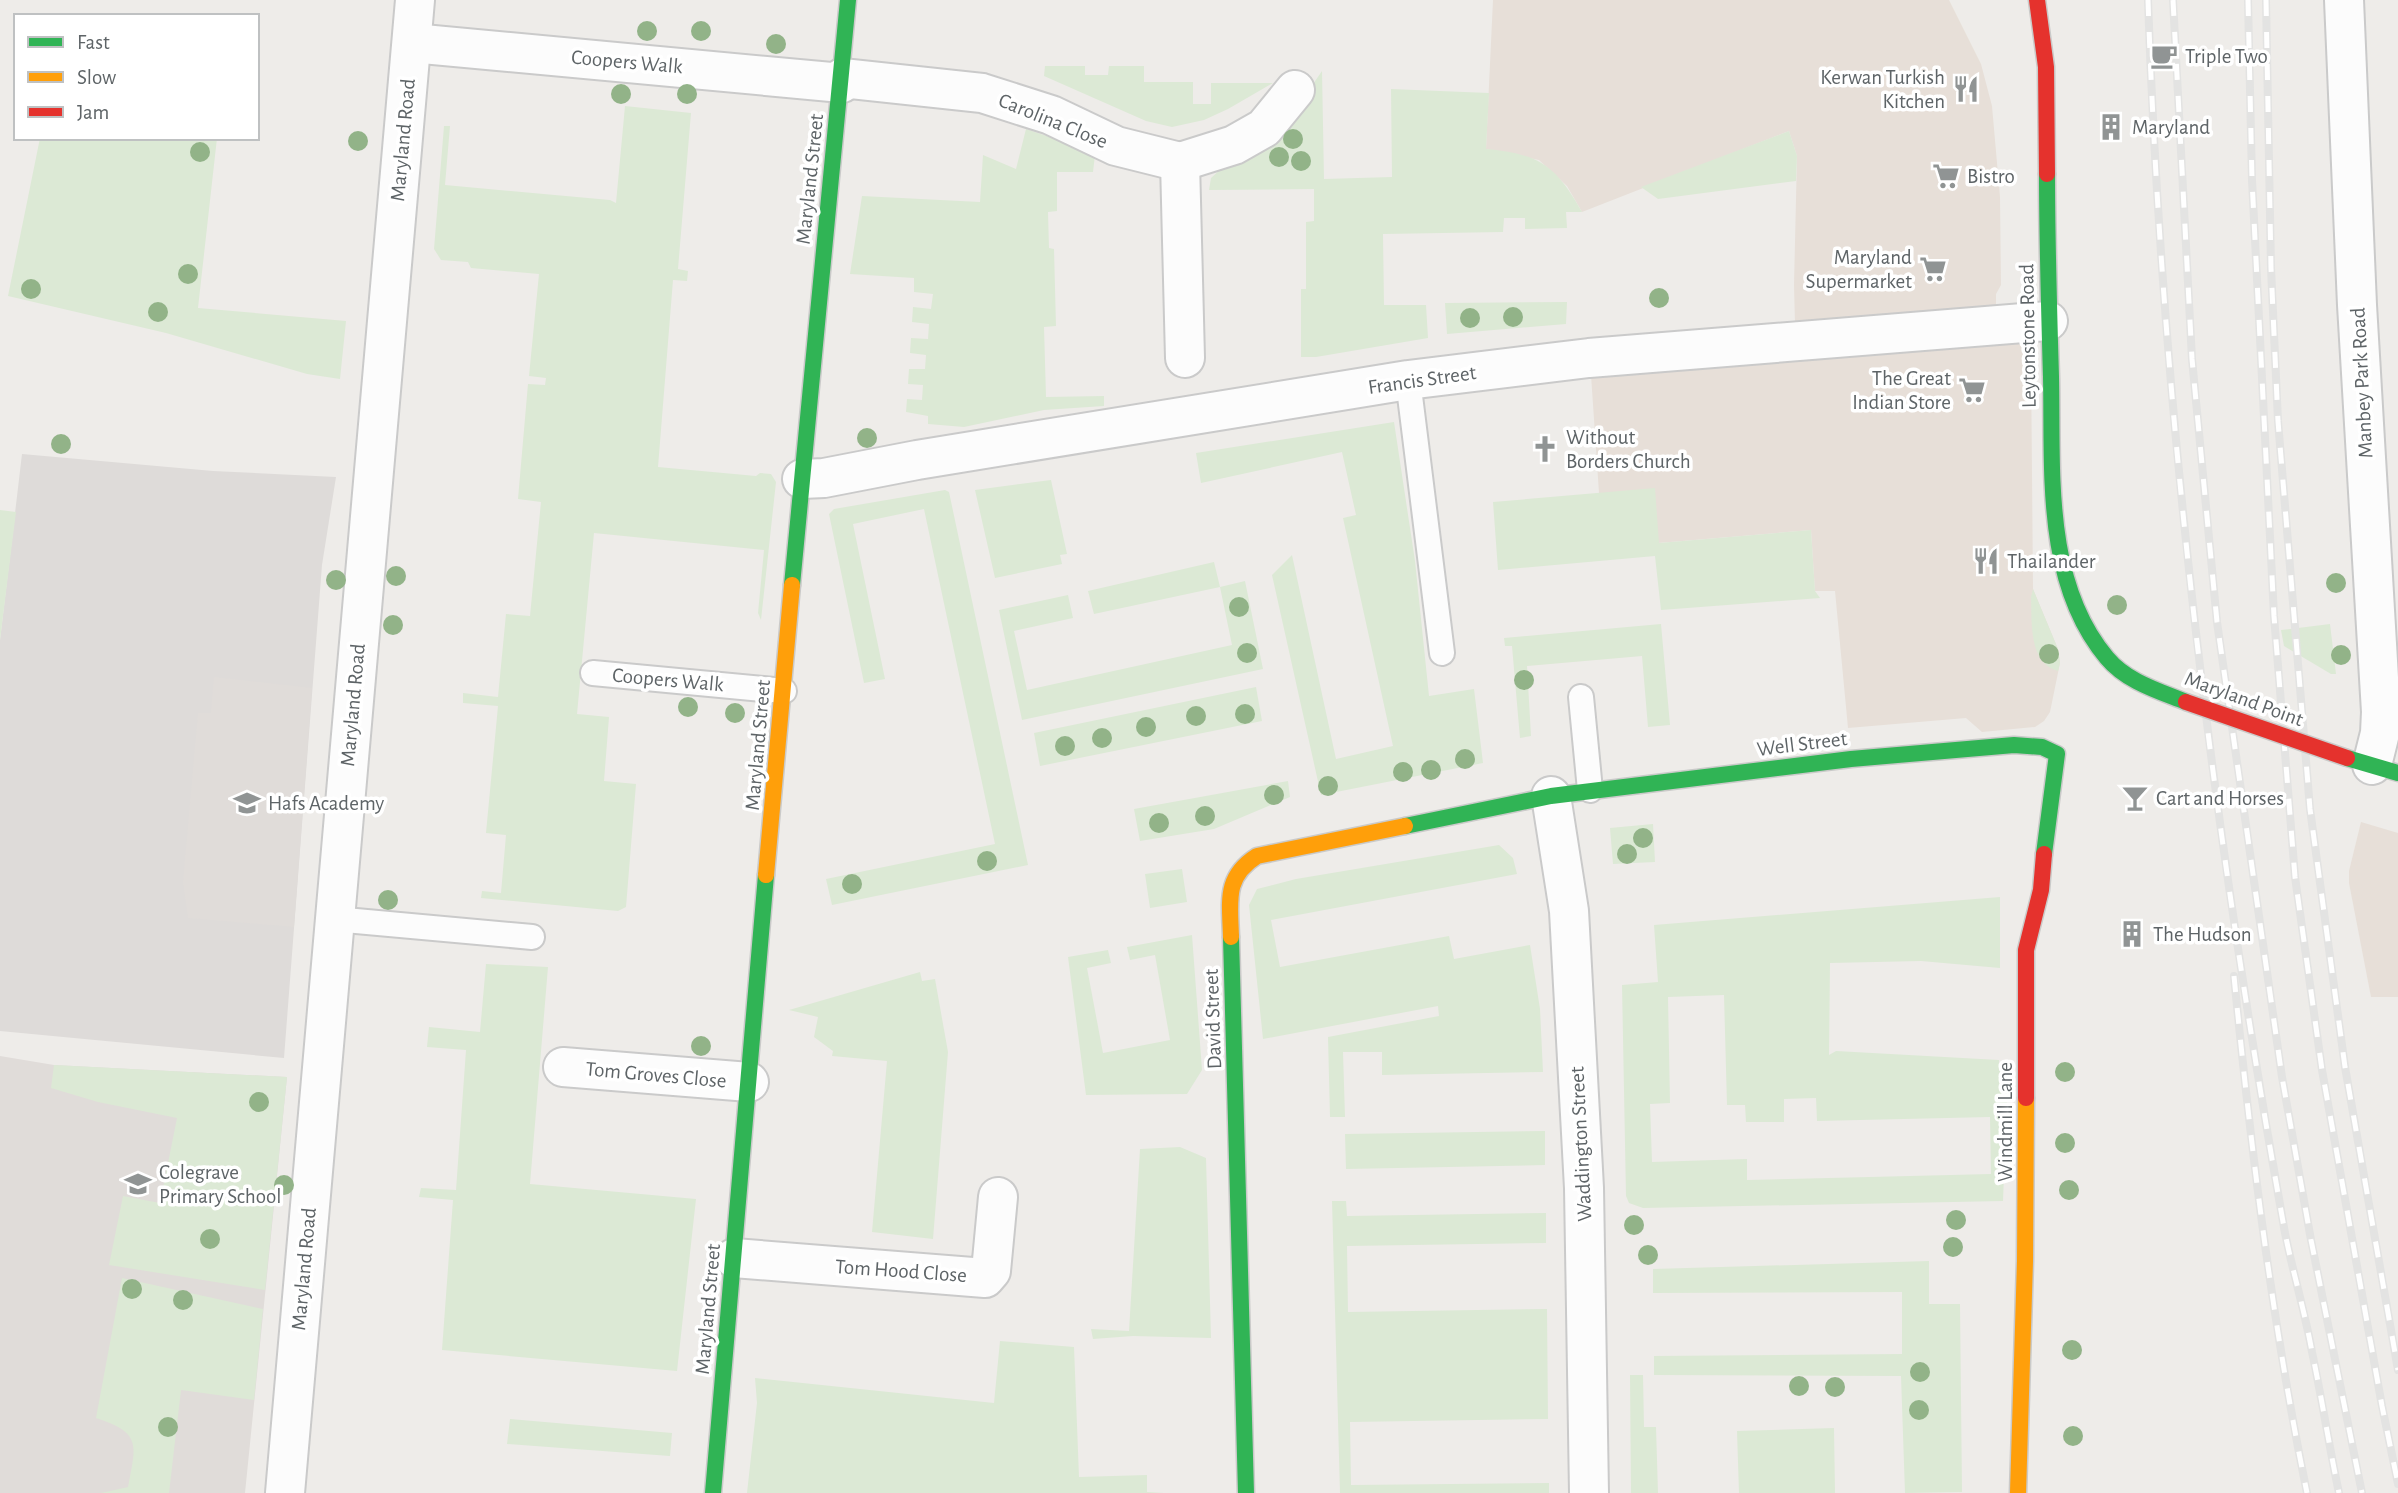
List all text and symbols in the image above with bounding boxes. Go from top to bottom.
legend [14,14,259,140]
text: Fast [77,32,110,53]
cafe icon: Triple Two [2149,41,2179,71]
place label: Triple Two [2185,46,2268,67]
street label: Coopers Walk [571,47,684,77]
text: Slow [77,67,116,88]
place label: Kerwan Turkish Kitchen [1820,67,1945,112]
restaurant icon: Kerwan Turkish Kitchen [1951,74,1981,104]
street label: Maryland Road [387,77,419,202]
street label: Carolina Close [995,90,1111,152]
text: Jam [77,102,109,123]
street label: Maryland Street [793,112,827,245]
building icon: Maryland [2096,112,2126,142]
place label: Maryland [2132,117,2210,138]
supermarket icon: Bistro [1931,161,1961,191]
place label: Bistro [1967,166,2015,187]
place label: Maryland Supermarket [1806,247,1912,292]
supermarket icon: Maryland Supermarket [1918,254,1948,284]
street label: Leytonstone Road [2016,263,2040,408]
street label: Manbey Park Road [2348,307,2376,459]
street label: Francis Street [1367,362,1478,398]
place label: The Great Indian Store [1852,368,1951,413]
supermarket icon: The Great Indian Store [1957,375,1987,405]
place label: Without Borders Church [1566,427,1691,472]
church icon: Without Borders Church [1530,434,1560,464]
restaurant icon: Thailander [1971,546,2001,576]
place label: Thailander [2007,551,2096,572]
street label: Maryland Road [337,642,369,767]
street label: Coopers Walk [612,665,725,695]
street label: Maryland Point [2182,668,2306,730]
street label: Maryland Street [742,678,774,811]
street label: Well Street [1756,728,1849,760]
bar icon: Cart and Horses [2120,783,2150,813]
school or university icon: Hafs Academy [232,788,262,818]
place label: Cart and Horses [2156,788,2284,809]
place label: Hafs Academy [268,793,384,814]
building icon: The Hudson [2117,919,2147,949]
place label: The Hudson [2153,924,2252,945]
street label: David Street [1201,968,1225,1070]
street label: Tom Groves Close [585,1058,727,1092]
street label: Windmill Lane [1995,1062,2016,1182]
street label: Waddington Street [1566,1066,1596,1222]
place label: Colegrave Primary School [159,1162,282,1207]
school or university icon: Colegrave Primary School [123,1169,153,1199]
street label: Maryland Road [288,1206,320,1331]
street label: Maryland Street [692,1242,724,1375]
street label: Tom Hood Close [834,1256,968,1286]

